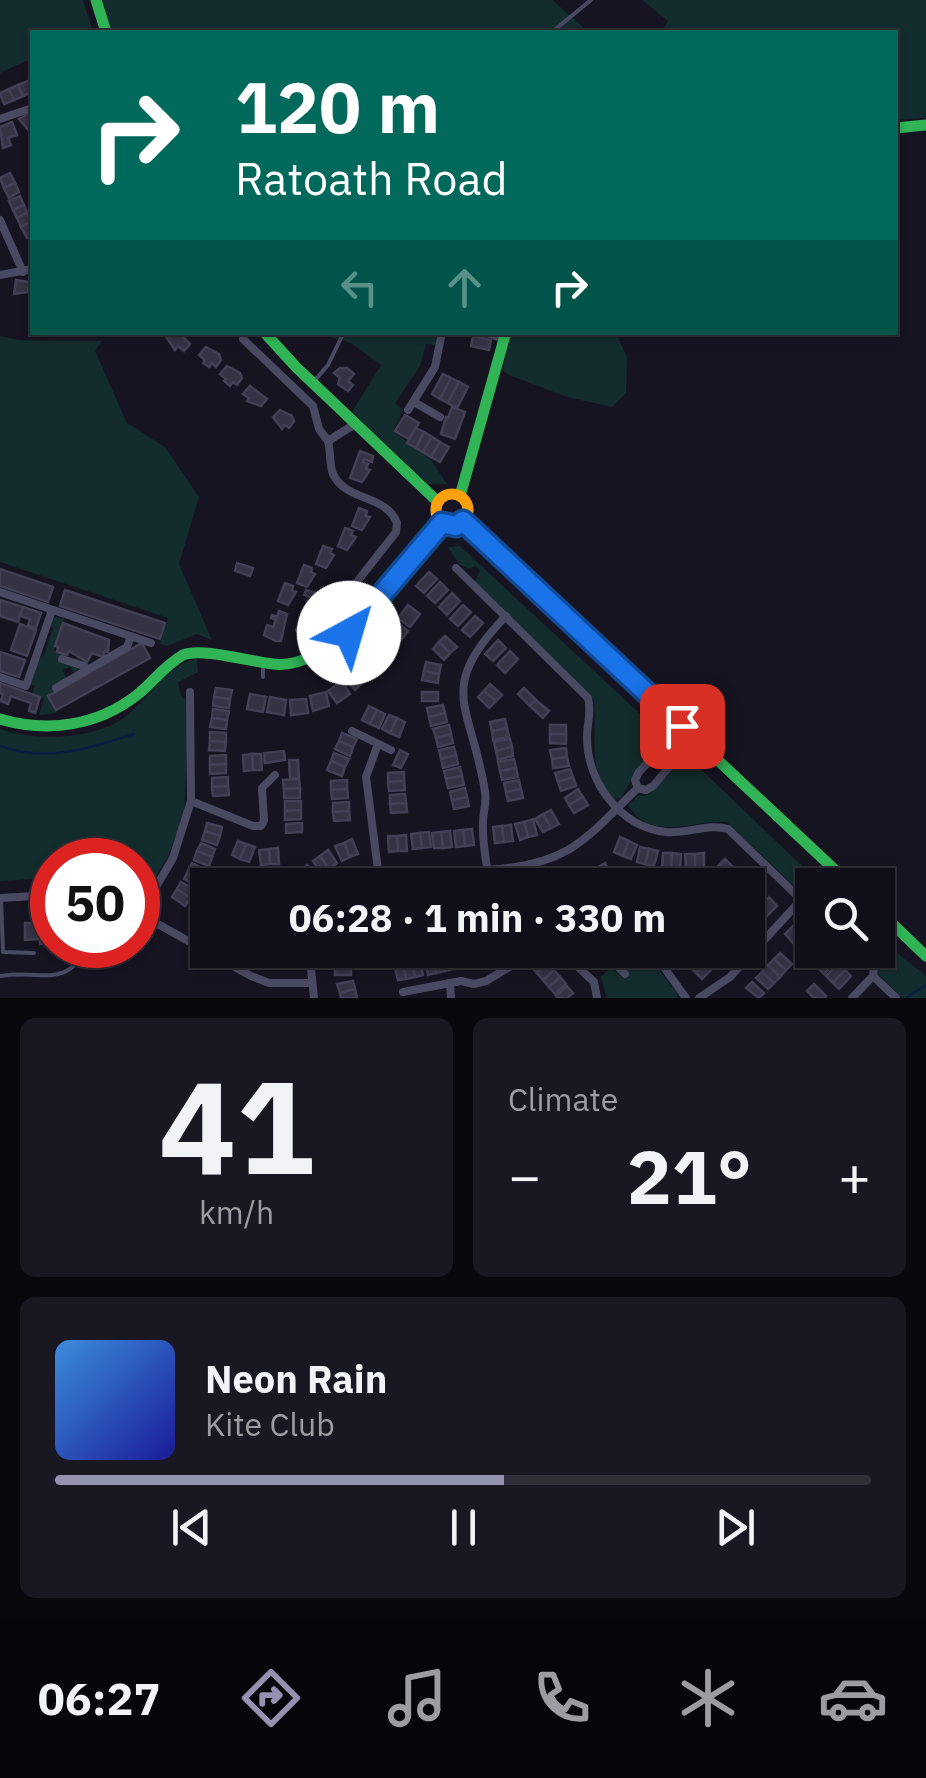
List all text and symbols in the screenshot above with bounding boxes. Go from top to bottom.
text: 120 m [235,61,440,152]
icon: right [70,70,200,200]
text: Ratoath Road [235,149,508,207]
icon: left [332,260,387,315]
icon: ahead [437,260,492,315]
icon: right [542,260,597,315]
position arrow [297,581,401,685]
pin [640,684,725,769]
icon: arrive [655,699,710,754]
speed limit sign: 50 [30,838,160,968]
map controls [795,868,895,968]
button: search [795,868,895,968]
text: 06:28 · 1 min · 330 m [289,893,666,942]
text: 41 [158,1041,315,1210]
text: Climate [508,1078,618,1120]
text: 21° [627,1127,752,1225]
text: − [508,1140,541,1211]
text: + [838,1140,871,1211]
text: km/h [199,1191,274,1233]
text: Neon Rain [205,1354,387,1403]
text: Kite Club [205,1403,335,1445]
icon: previous [164,1500,219,1555]
icon: pause [436,1500,491,1555]
icon: next [708,1500,763,1555]
icon: directions [236,1663,306,1733]
icon: music [382,1663,452,1733]
icon: phone [527,1663,597,1733]
icon: climate [673,1663,743,1733]
icon: car [818,1663,888,1733]
text: 06:27 [38,1669,161,1727]

